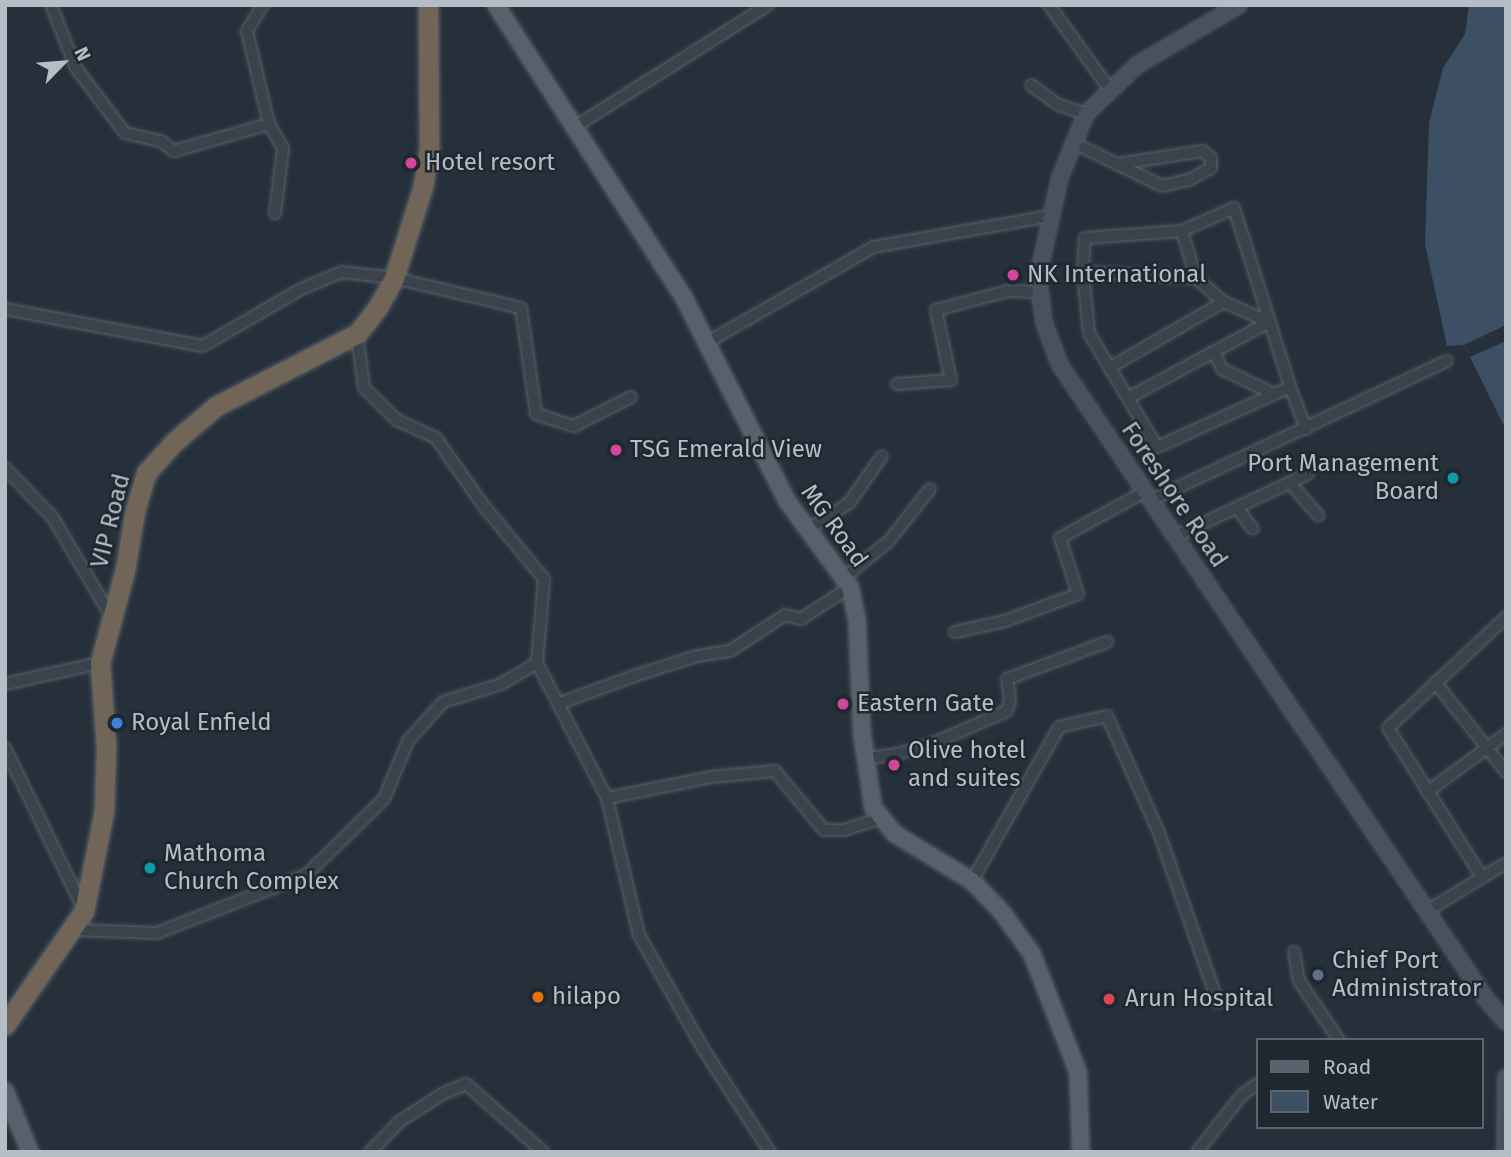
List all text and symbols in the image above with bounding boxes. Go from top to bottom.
north arrow [28,28,98,98]
text: N [69,43,96,64]
place label: Hotel resort [425,149,555,177]
marker: Hotel resort [403,155,419,171]
place label: NK International [1027,261,1206,289]
marker: NK International [1005,267,1021,283]
street label: Foreshore Road [1115,417,1233,573]
place label: TSG Emerald View [630,436,822,464]
marker: TSG Emerald View [608,442,624,458]
place label: Port Management Board [1247,450,1439,506]
marker: Port Management Board [1445,470,1461,486]
street label: VIP Road [85,471,137,571]
street label: MG Road [794,479,874,573]
place label: Eastern Gate [857,690,994,718]
marker: Eastern Gate [835,696,851,712]
place label: Royal Enfield [131,709,272,737]
marker: Royal Enfield [109,715,125,731]
place label: Olive hotel and suites [908,737,1026,793]
marker: Olive hotel and suites [886,757,902,773]
place label: Mathoma Church Complex [164,840,339,896]
marker: Mathoma Church Complex [142,860,158,876]
place label: Chief Port Administrator [1332,947,1481,1003]
marker: Chief Port Administrator [1310,967,1326,983]
place label: hilapo [552,983,621,1011]
place label: Arun Hospital [1125,985,1273,1013]
marker: hilapo [530,989,546,1005]
marker: Arun Hospital [1099,989,1119,1009]
legend [1256,1038,1483,1129]
text: Road [1323,1054,1371,1080]
text: Water [1323,1089,1378,1115]

